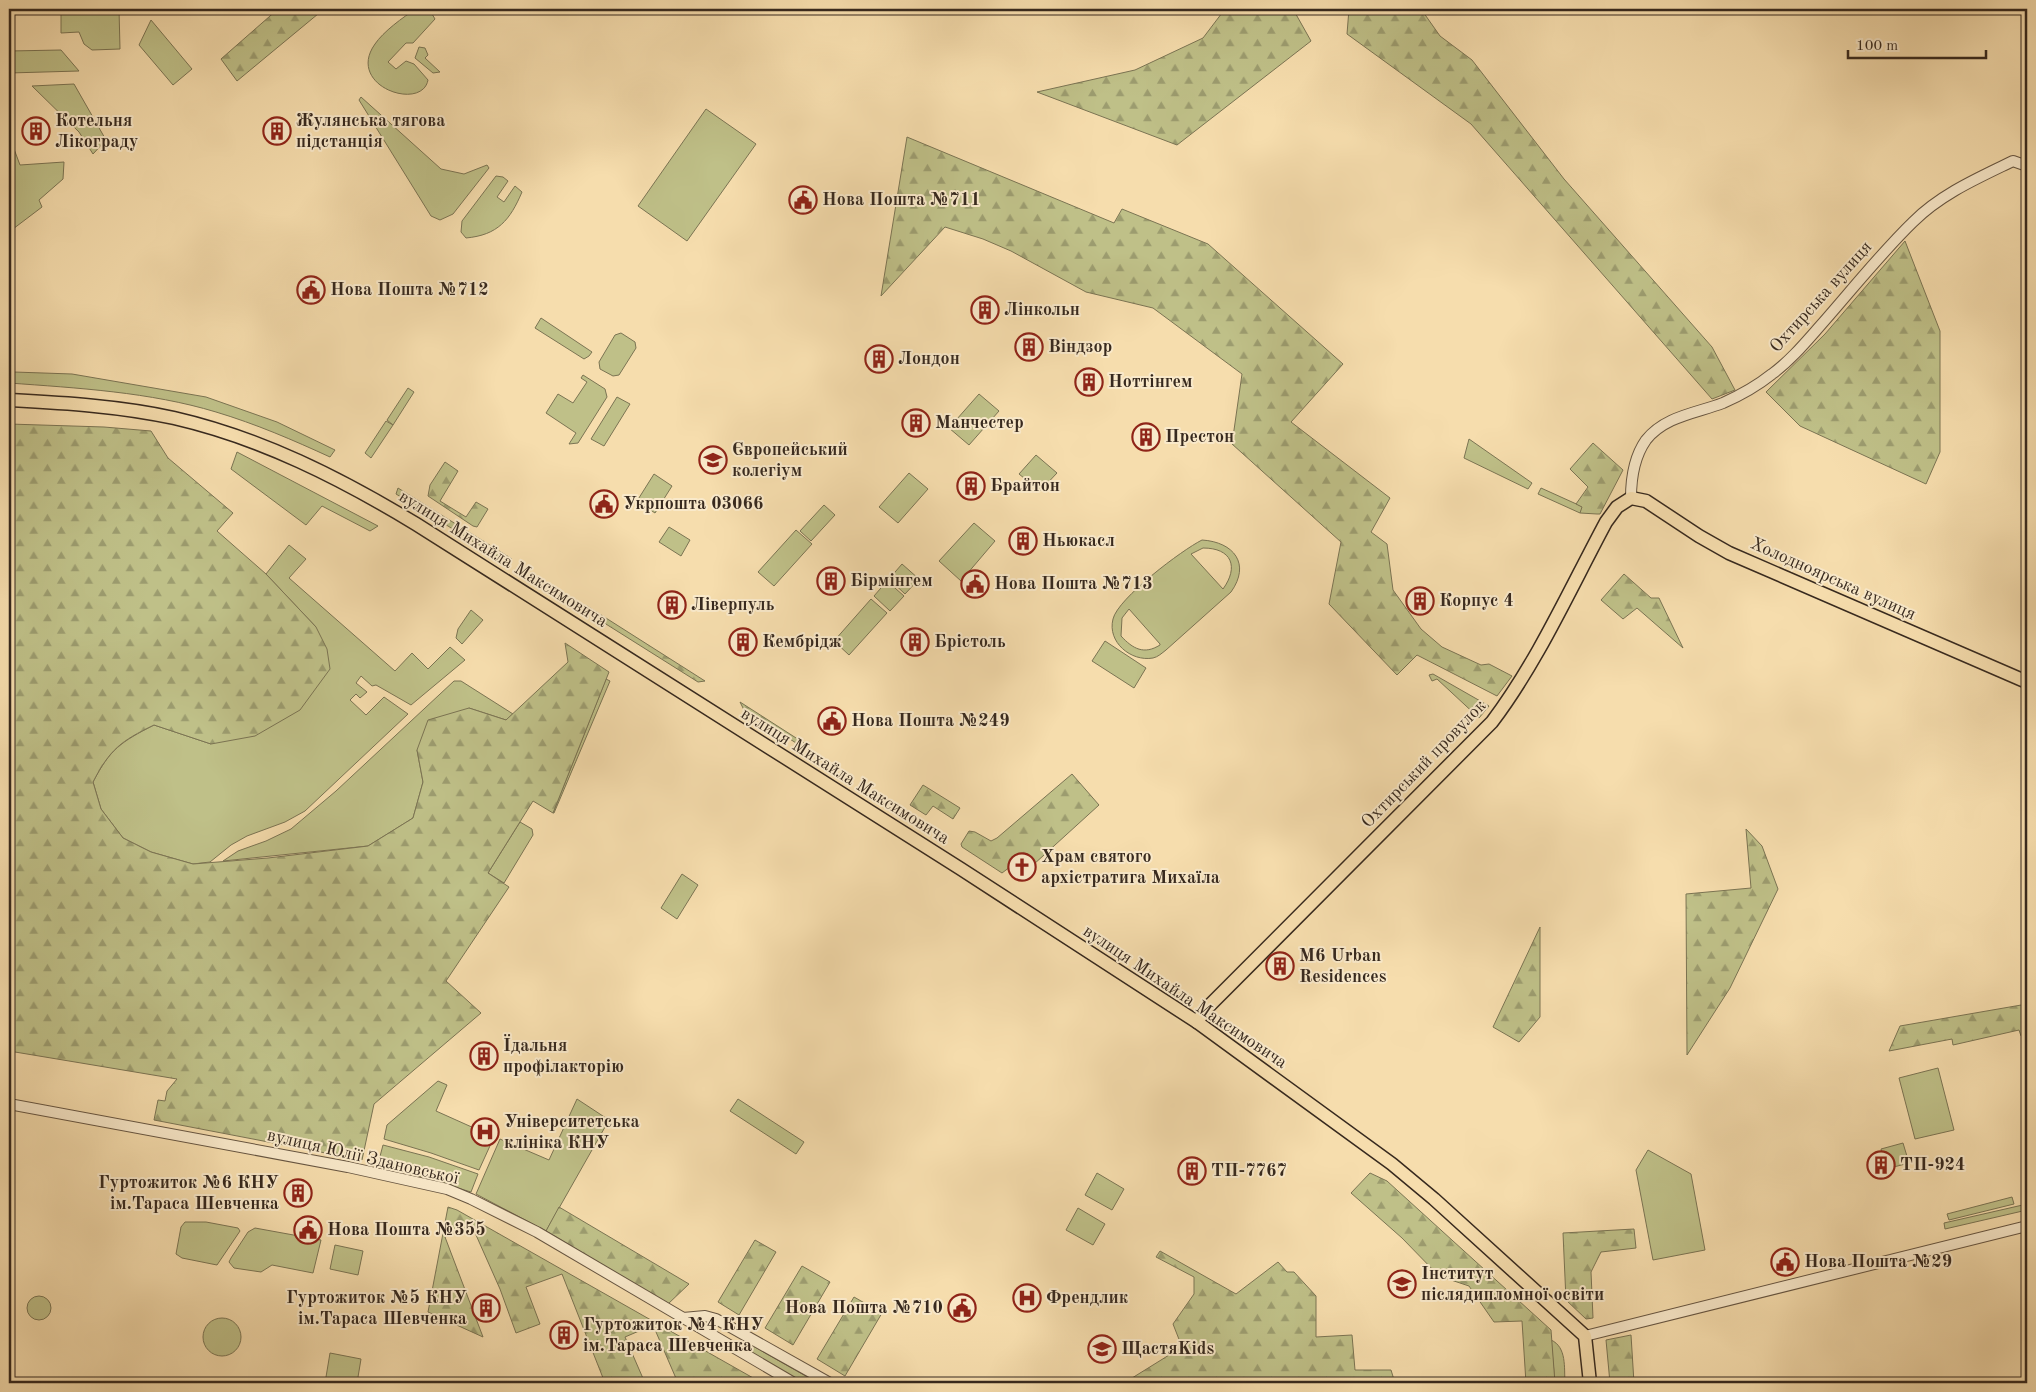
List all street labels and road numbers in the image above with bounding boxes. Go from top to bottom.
street label: Охтирська вулиця [1767,238,1875,356]
street label: вулиця Михайла Максимовича [396,487,610,631]
street label: Холодноярська вулиця [1748,534,1918,624]
street label: Охтирський провулок [1358,696,1490,832]
street label: вулиця Михайла Максимовича [738,704,952,848]
street label: вулиця Михайла Максимовича [1080,922,1290,1072]
street label: вулиця Юлії Здановської [265,1126,461,1188]

